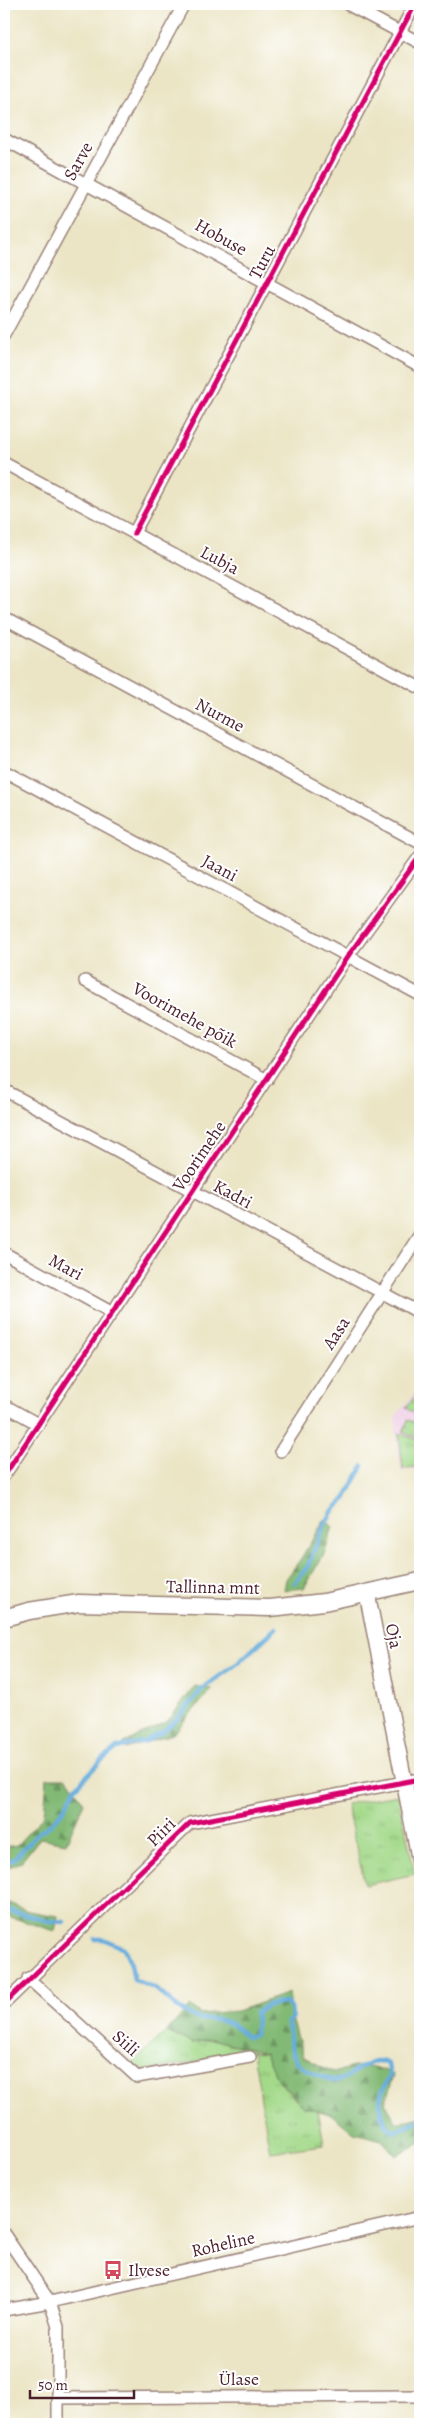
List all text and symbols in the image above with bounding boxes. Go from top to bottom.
street label: Sarve [58,137,98,185]
street label: Hobuse [191,213,251,261]
street label: Turu [243,240,281,283]
street label: Lubja [196,540,244,580]
street label: Nurme [191,692,249,738]
street label: Jaani [198,849,242,887]
street label: Voorimehe põik [127,976,242,1054]
street label: Voorimehe [166,1116,231,1197]
street label: Kadri [209,1174,257,1214]
street label: Mari [45,1248,87,1286]
street label: Aasa [316,1311,356,1355]
street label: Tallinna mnt [166,1574,260,1600]
street label: Oja [380,1621,408,1651]
street label: Piiri [141,1812,181,1852]
street label: Siili [107,2024,145,2062]
street label: Roheline [189,2225,257,2263]
place label: Ilvese [128,2258,170,2282]
bus stop icon: Ilvese [102,2259,124,2281]
street label: Ülase [219,2367,259,2391]
scale bar [30,2368,134,2400]
text: 50 m [38,2375,68,2395]

